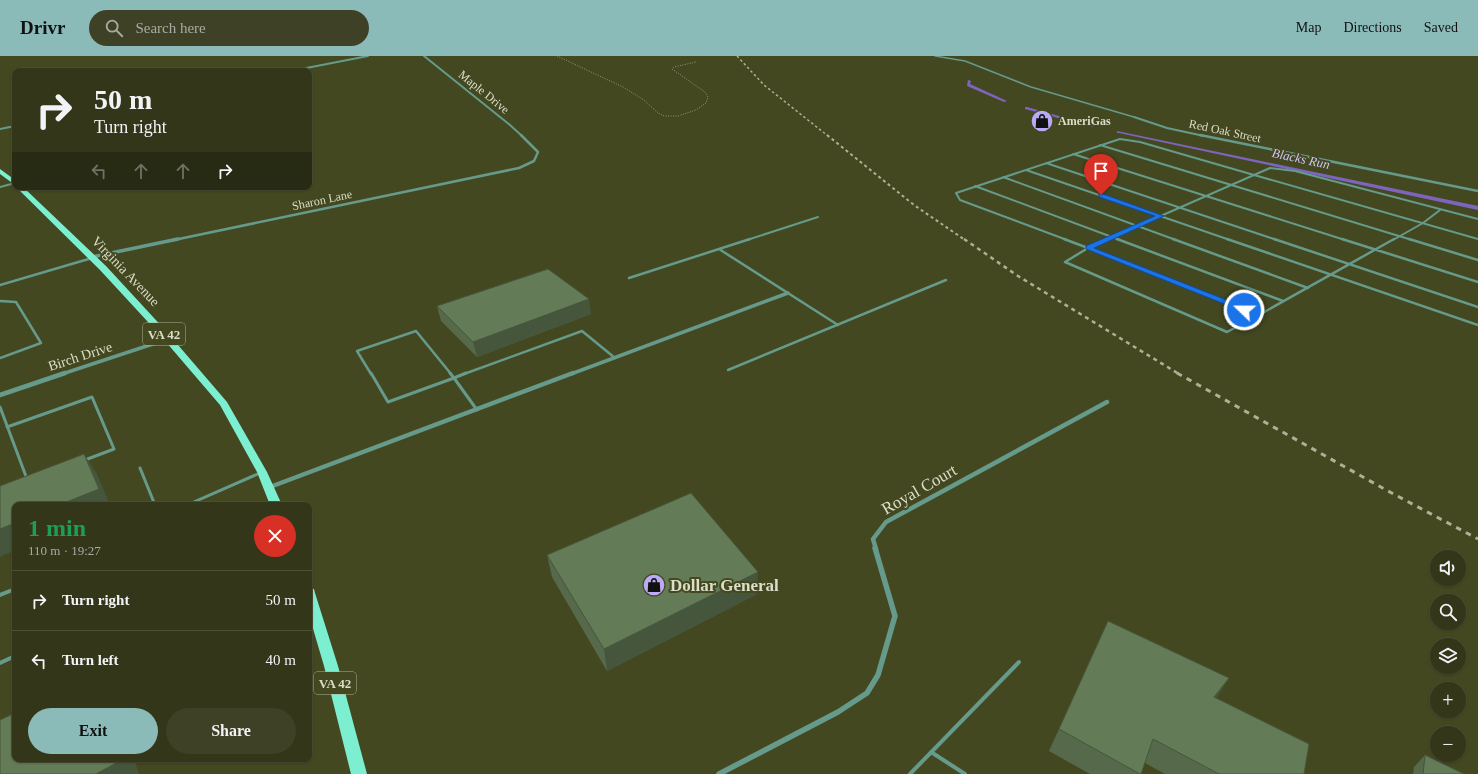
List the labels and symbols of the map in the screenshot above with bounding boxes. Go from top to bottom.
street label: Maple Drive [456,67,512,117]
shop icon: AmeriGas [1029,108,1055,134]
place label: AmeriGas [1058,114,1111,128]
street label: Red Oak Street [1188,117,1263,146]
water label: Blacks Run [1271,145,1331,172]
pin [1084,154,1118,195]
street label: Sharon Lane [291,187,353,213]
street label: Virginia Avenue [89,233,163,309]
position arrow [1223,289,1265,331]
road number: VA 42 [143,323,185,345]
street label: Birch Drive [46,339,114,374]
street label: Royal Court [878,460,960,519]
shop icon: Dollar General [641,572,667,598]
place label: Dollar General [670,576,779,595]
road number: VA 42 [314,672,356,694]

